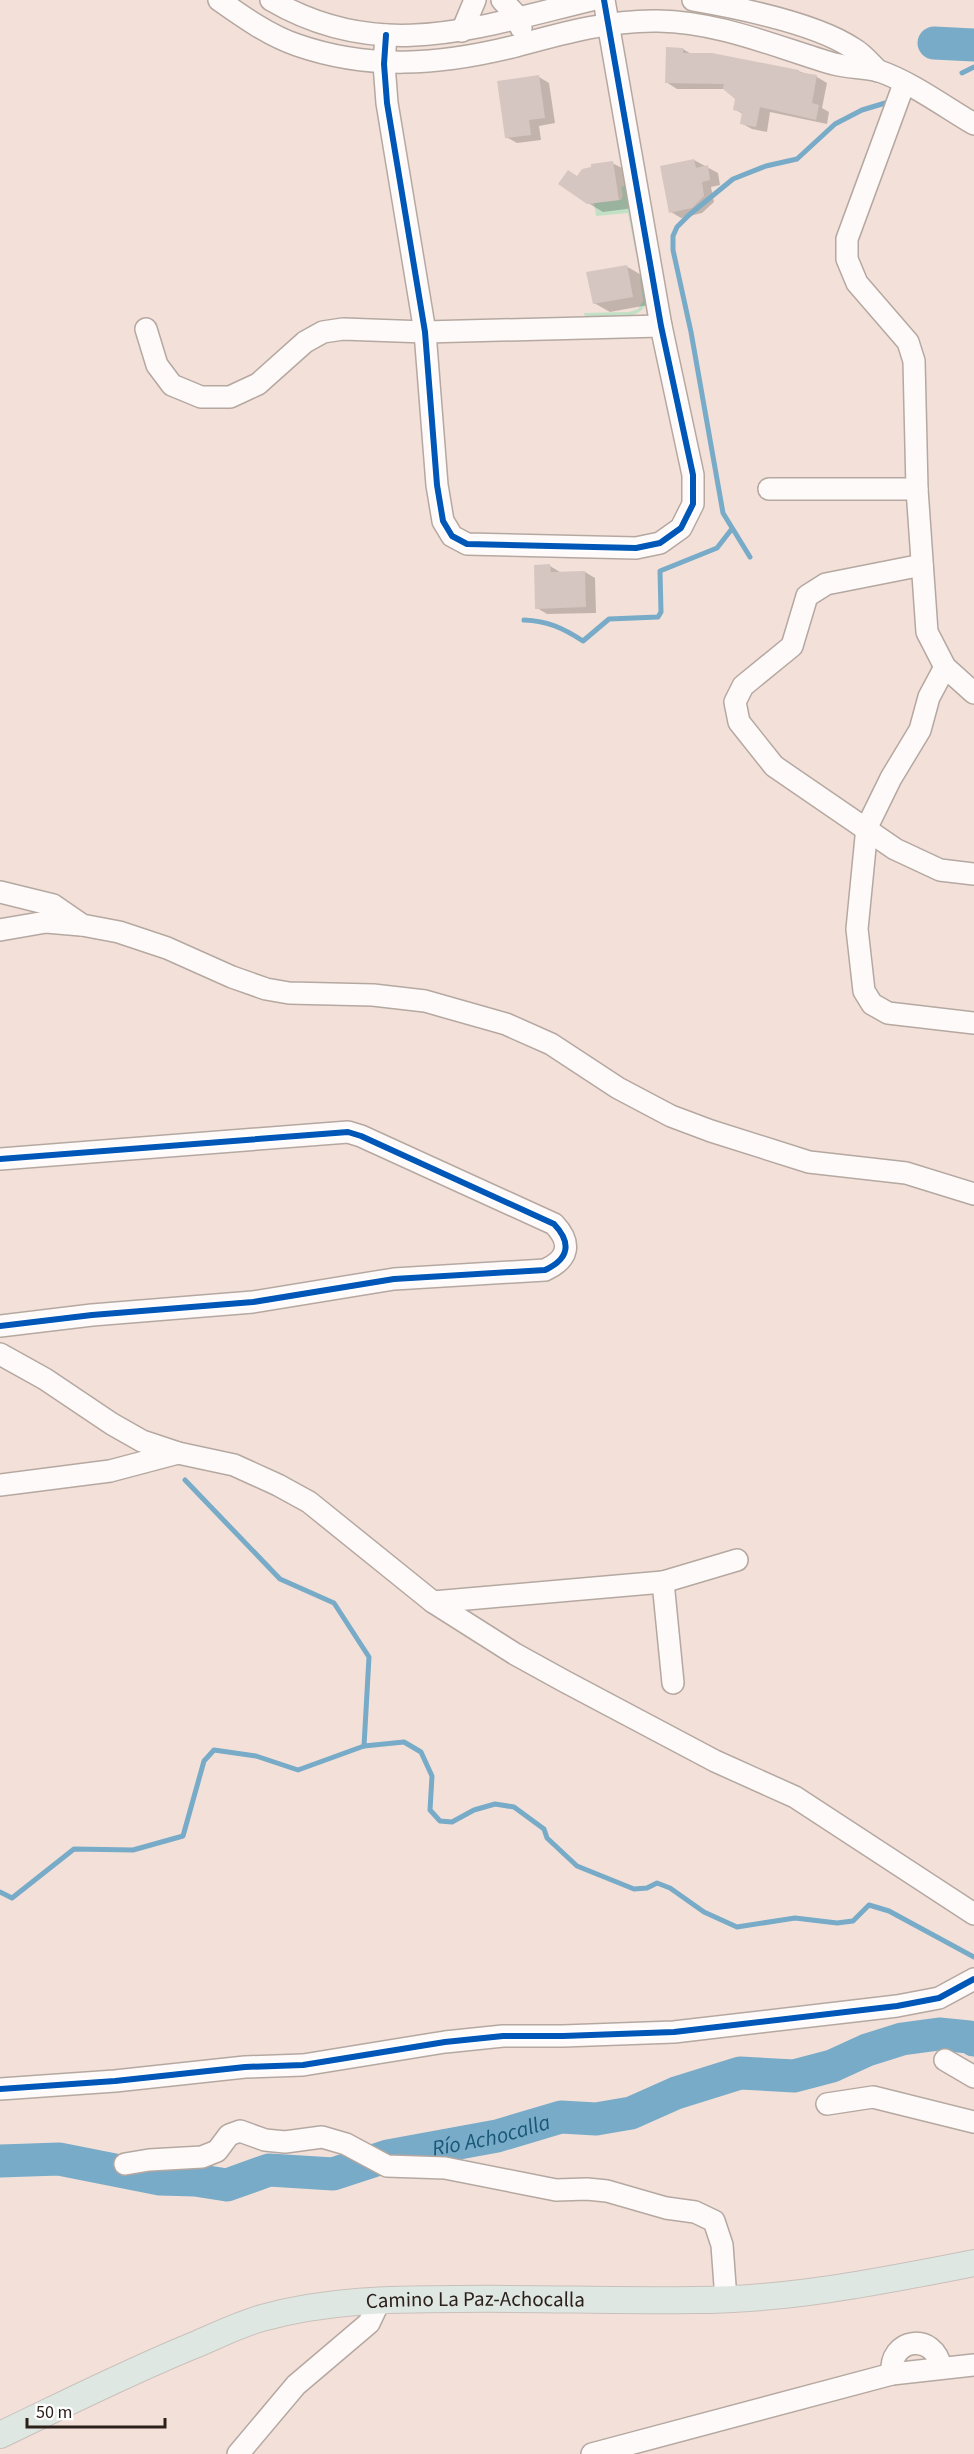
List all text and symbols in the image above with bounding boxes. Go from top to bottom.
water label: Río Achocalla [429,2106,554,2165]
street label: Camino La Paz-Achocalla [365,2284,585,2316]
scale bar [27,2391,165,2429]
text: 50 m [36,2400,72,2425]

